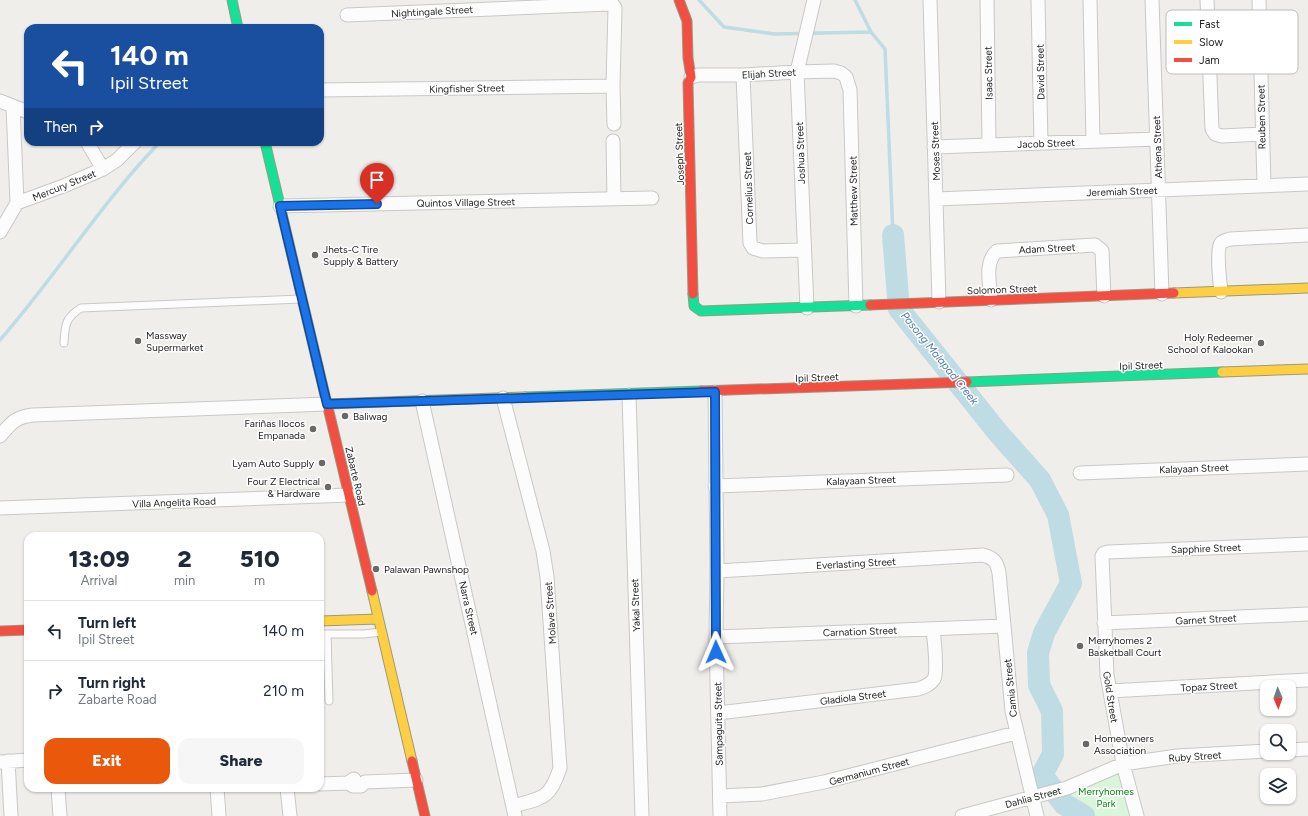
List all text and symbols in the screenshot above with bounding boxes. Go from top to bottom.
street label: Nightingale Street [391,3,474,20]
legend [1166,10,1298,74]
text: Fast [1199,18,1220,31]
text: Slow [1199,36,1223,49]
text: 140 m [110,38,189,72]
icon: left [44,40,96,92]
street label: David Street [1034,44,1047,100]
street label: Isaac Street [982,46,995,100]
text: Jam [1199,54,1220,67]
street label: Elijah Street [742,66,797,81]
text: Ipil Street [110,72,189,94]
street label: Kingfisher Street [429,81,505,96]
street label: Reuben Street [1254,84,1269,149]
street label: Athena Street [1150,115,1165,179]
icon: right [85,116,107,138]
text: Then [44,118,77,136]
street label: Joshua Street [793,121,808,184]
street label: Moses Street [928,121,943,181]
street label: Joseph Street [672,122,687,186]
street label: Jacob Street [1017,136,1075,151]
street label: Cornelius Street [741,151,756,225]
street label: Matthew Street [846,155,861,226]
pin [360,163,394,204]
street label: Mercury Street [31,167,98,204]
icon: arrive [366,169,388,191]
street label: Jeremiah Street [1086,184,1158,199]
street label: Quintos Village Street [417,195,516,210]
street label: Adam Street [1018,241,1076,256]
place label: Jhets-C Tire Supply & Battery [323,243,399,268]
marker: Jhets-C Tire Supply & Battery [310,250,320,260]
street label: Solomon Street [967,282,1038,297]
water label: Pasong Malapad Creek [898,309,981,408]
place label: Massway Supermarket [146,329,204,354]
place label: Holy Redeemer School of Kalookan [1167,331,1254,356]
marker: Massway Supermarket [133,336,143,346]
marker: Holy Redeemer School of Kalookan [1256,338,1266,348]
street label: Ipil Street [1119,358,1163,373]
street label: Ipil Street [795,370,839,385]
place label: Baliwag [353,410,388,423]
marker: Baliwag [340,411,350,421]
place label: Fariñas Ilocos Empanada [244,417,305,442]
marker: Fariñas Ilocos Empanada [308,424,318,434]
street label: Zabarte Road [342,445,369,507]
place label: Lyam Auto Supply [232,457,315,470]
marker: Lyam Auto Supply [317,458,327,468]
street label: Kalayaan Street [1159,461,1229,476]
street label: Kalayaan Street [826,473,896,488]
place label: Four Z Electrical & Hardware [247,475,321,500]
marker: Four Z Electrical & Hardware [323,482,333,492]
street label: Villa Angelita Road [132,495,216,510]
street label: Sapphire Street [1171,541,1242,556]
text: 13:09 [68,544,130,573]
text: 2 [178,544,192,573]
text: 510 [240,544,280,573]
street label: Everlasting Street [816,555,896,572]
place label: Palawan Pawnshop [384,563,469,576]
marker: Palawan Pawnshop [371,564,381,574]
text: Arrival [81,573,117,588]
text: min [174,573,195,588]
text: m [254,573,265,588]
street label: Yakal Street [628,578,643,632]
street label: Narra Street [456,580,481,637]
street label: Molave Street [542,581,559,645]
street label: Garnet Street [1175,611,1237,628]
text: Turn left [78,614,136,632]
icon: left [44,620,66,642]
text: 140 m [262,622,304,640]
street label: Carnation Street [823,624,898,639]
position arrow [695,631,737,673]
text: Ipil Street [78,632,135,647]
place label: Merryhomes 2 Basketball Court [1088,634,1162,659]
marker: Merryhomes 2 Basketball Court [1075,641,1085,651]
street label: Camia Street [1001,658,1020,718]
street label: Gold Street [1100,670,1121,724]
text: Turn right [78,674,146,692]
street label: Topaz Street [1180,679,1238,694]
icon: right [44,680,66,702]
north arrow [1260,680,1296,716]
map controls [1260,680,1296,804]
text: 210 m [263,682,304,700]
street label: Sampaguita Street [711,682,726,766]
street label: Gladiola Street [819,687,887,708]
text: Zabarte Road [78,692,157,707]
button: search [1260,724,1296,760]
place label: Homeowners Association [1094,732,1154,757]
button: Exit [44,738,170,784]
button: Share [178,738,304,784]
marker: Homeowners Association [1081,739,1091,749]
street label: Ruby Street [1168,748,1222,765]
street label: Germanium Street [828,754,911,788]
button: layers [1260,768,1296,804]
street label: Dahlia Street [1004,784,1063,811]
park label: Merryhomes Park [1078,785,1134,810]

